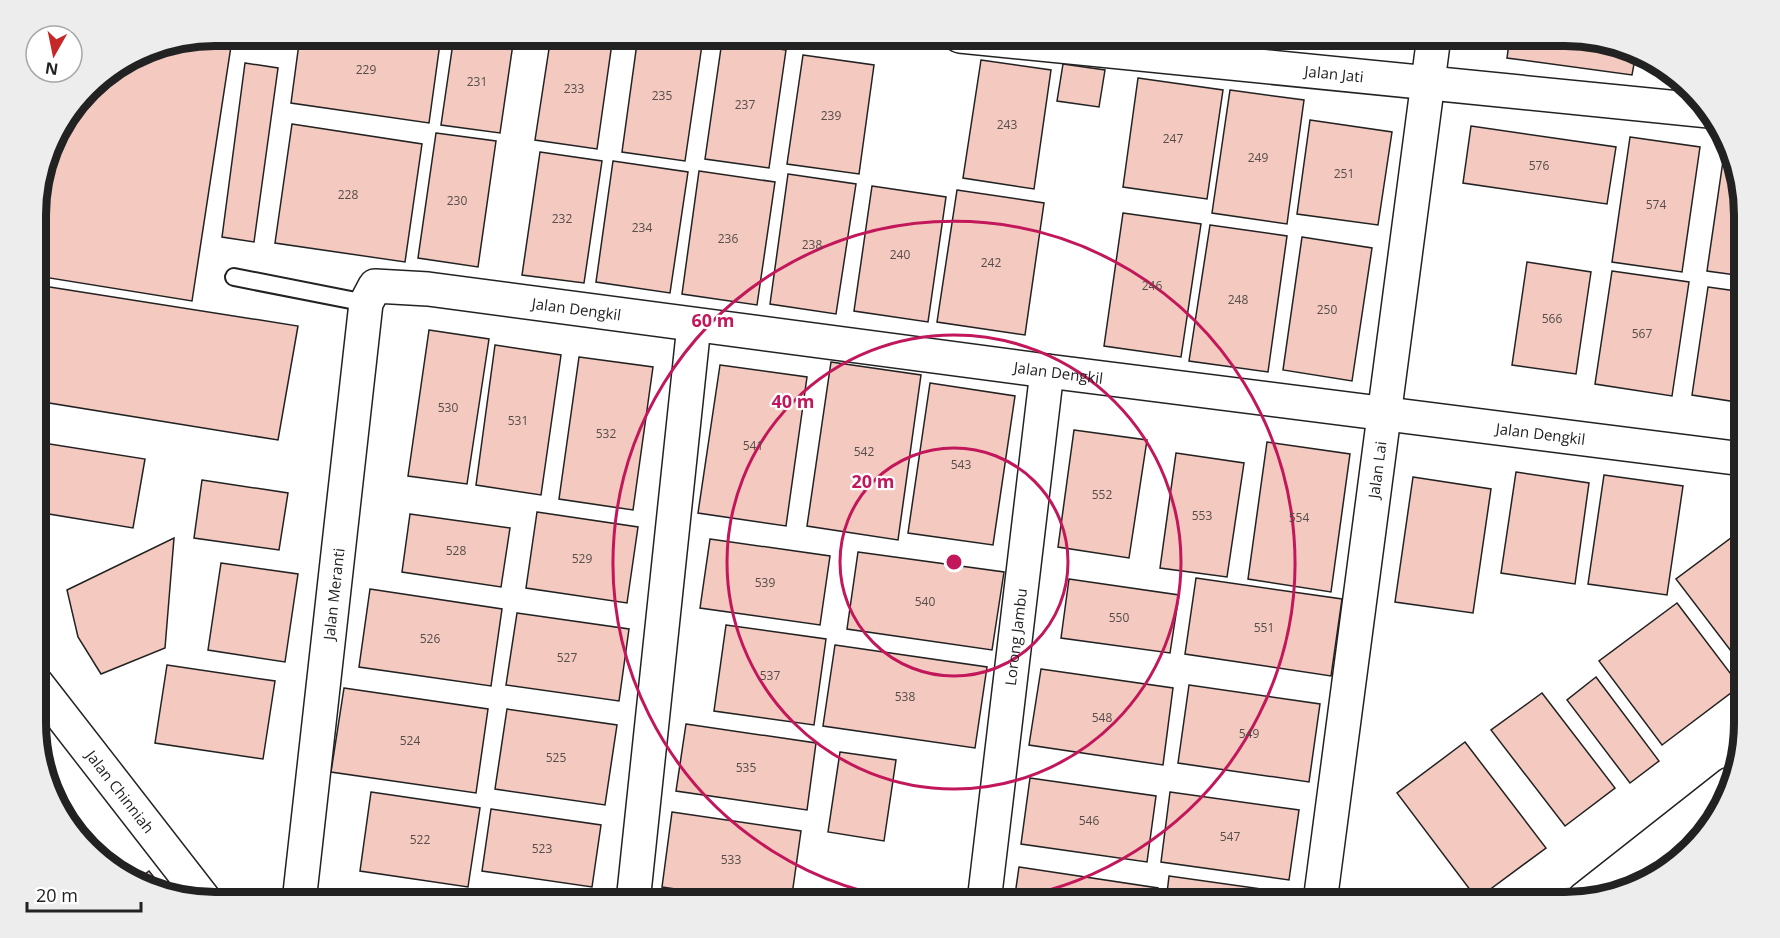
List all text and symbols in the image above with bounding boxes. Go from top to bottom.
north arrow [24,24,84,84]
text: N [44,57,60,81]
street label: Jalan Jati [1302,60,1365,86]
house number: 229 [356,61,376,78]
house number: 231 [467,73,487,90]
house number: 233 [564,80,584,97]
house number: 235 [652,87,672,104]
house number: 237 [735,96,755,113]
house number: 239 [821,107,841,124]
house number: 243 [997,116,1017,133]
house number: 247 [1163,130,1183,147]
house number: 249 [1248,149,1268,166]
house number: 576 [1529,157,1549,174]
house number: 251 [1334,165,1354,182]
house number: 228 [338,186,358,203]
house number: 230 [447,192,467,209]
house number: 574 [1646,196,1666,213]
house number: 232 [552,210,572,227]
house number: 234 [632,219,652,236]
house number: 236 [718,230,738,247]
house number: 238 [802,236,822,253]
house number: 240 [890,246,910,263]
house number: 242 [981,254,1001,271]
house number: 246 [1142,277,1162,294]
house number: 248 [1228,291,1248,308]
street label: Jalan Dengkil [529,293,622,325]
house number: 250 [1317,301,1337,318]
text: 60 m [692,308,734,332]
house number: 566 [1542,310,1562,327]
house number: 567 [1632,325,1652,342]
street label: Jalan Dengkil [1011,356,1104,388]
text: 40 m [772,389,814,413]
house number: 530 [438,399,458,416]
house number: 531 [508,412,528,429]
street label: Jalan Dengkil [1493,418,1586,449]
house number: 532 [596,425,616,442]
house number: 541 [743,437,763,454]
street label: Jalan Lai [1363,440,1391,502]
house number: 542 [854,443,874,460]
house number: 543 [951,456,971,473]
text: 20 m [852,469,894,493]
house number: 552 [1092,486,1112,503]
house number: 553 [1192,507,1212,524]
house number: 554 [1289,509,1309,526]
house number: 528 [446,542,466,559]
street label: Jalan Meranti [318,547,349,643]
house number: 529 [572,550,592,567]
centre of rings [944,552,964,572]
house number: 539 [755,574,775,591]
street label: Lorong Jambu [1000,587,1031,687]
house number: 540 [915,593,935,610]
house number: 550 [1109,609,1129,626]
house number: 551 [1254,619,1274,636]
house number: 526 [420,630,440,647]
house number: 527 [557,649,577,666]
house number: 537 [760,667,780,684]
house number: 538 [895,688,915,705]
house number: 548 [1092,709,1112,726]
house number: 549 [1239,725,1259,742]
house number: 524 [400,732,420,749]
street label: Jalan Chinniah [81,744,159,837]
house number: 525 [546,749,566,766]
house number: 535 [736,759,756,776]
house number: 546 [1079,812,1099,829]
house number: 547 [1220,828,1240,845]
house number: 522 [410,831,430,848]
house number: 523 [532,840,552,857]
house number: 533 [721,851,741,868]
scale bar [27,875,141,913]
text: 20 m [36,883,78,907]

